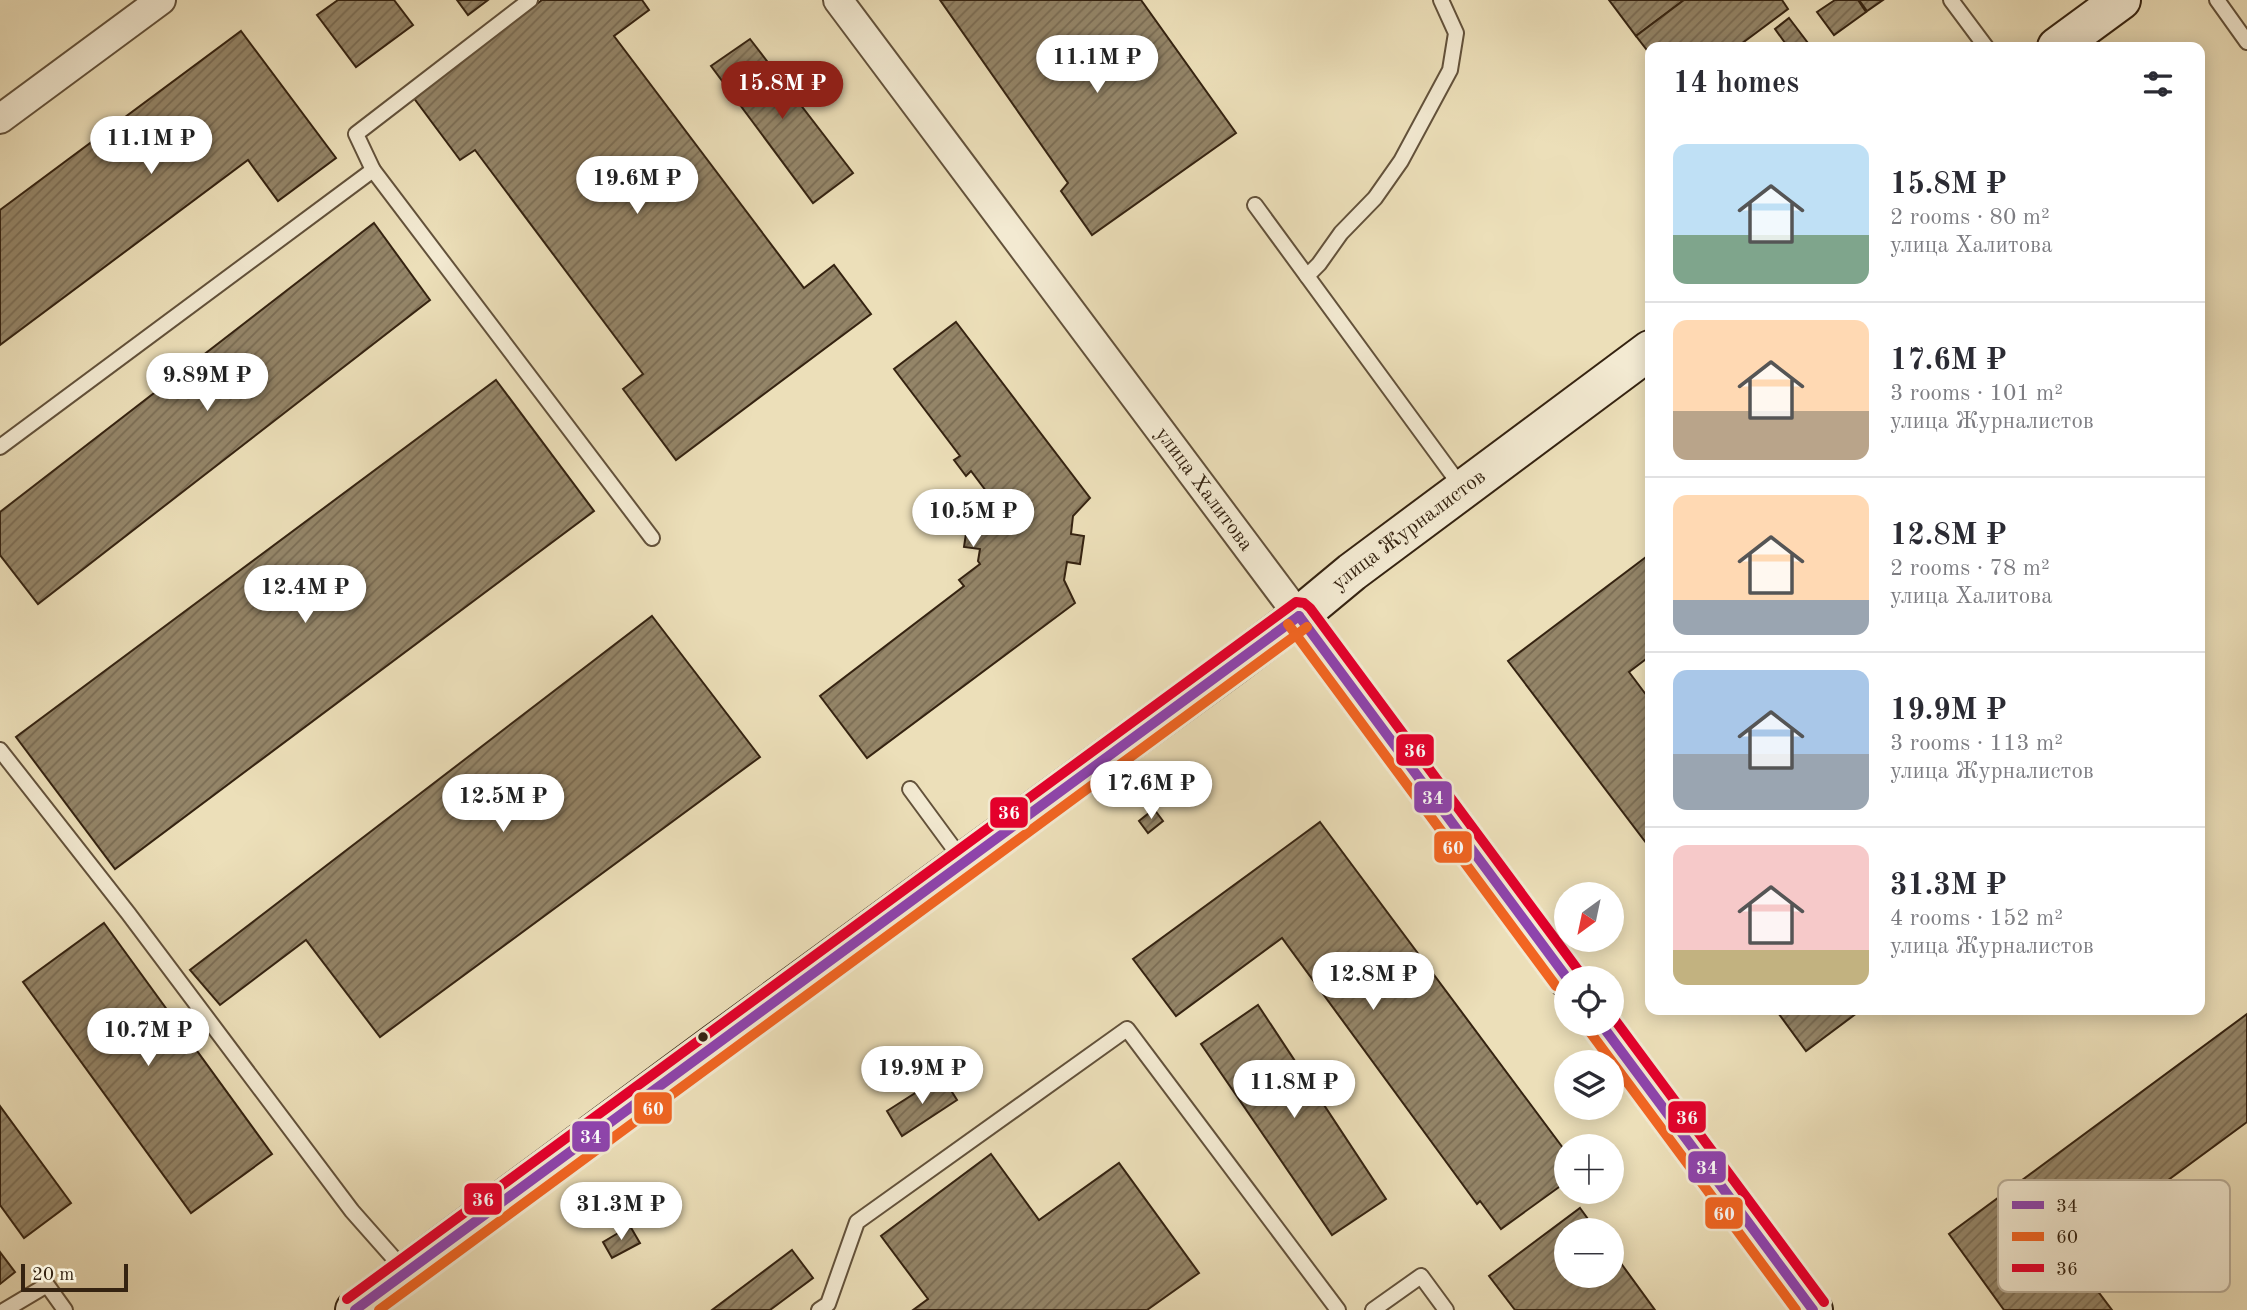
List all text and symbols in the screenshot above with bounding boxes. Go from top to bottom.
pin: 11.1M ₽ [1032,36,1162,95]
text: 11.1M ₽ [1052,46,1142,69]
pin: 15.8M ₽ [717,61,847,121]
icon: filters [2139,65,2177,103]
text: 14 homes [1673,69,1799,99]
text: 15.8M ₽ [737,72,827,95]
pin: 11.1M ₽ [86,116,216,176]
text: 11.1M ₽ [106,127,196,150]
pin: 19.6M ₽ [572,156,702,216]
text: 19.6M ₽ [592,167,682,190]
text: 15.8M ₽ [1890,170,2007,200]
icon: home [1729,172,1813,256]
text: 2 rooms · 80 m² [1890,206,2050,229]
text: улица Халитова [1890,234,2053,257]
text: 17.6M ₽ [1890,346,2007,376]
icon: home [1729,348,1813,432]
pin: 9.89M ₽ [142,354,272,413]
text: 9.89M ₽ [162,364,252,387]
text: 3 rooms · 101 m² [1890,382,2063,405]
text: улица Журналистов [1890,410,2094,433]
street label: улица Халитова [1151,423,1257,555]
street label: улица Журналистов [1328,466,1489,595]
pin: 10.5M ₽ [908,490,1038,549]
text: 10.5M ₽ [928,500,1018,523]
text: 12.8M ₽ [1890,521,2007,551]
icon: home [1729,523,1813,607]
text: 2 rooms · 78 m² [1890,557,2050,580]
pin: 12.4M ₽ [240,566,370,625]
text: 12.4M ₽ [260,576,350,599]
text: улица Халитова [1890,585,2053,608]
text: 19.9M ₽ [1890,696,2007,726]
icon: home [1729,698,1813,782]
text: 3 rooms · 113 m² [1890,732,2063,755]
line badge: 36 [1395,733,1435,767]
text: 36 [1404,743,1426,762]
text: улица Журналистов [1890,760,2094,783]
pin: 17.6M ₽ [1086,762,1216,821]
text: 17.6M ₽ [1106,772,1196,795]
pin: 12.5M ₽ [438,774,568,834]
line badge: 34 [1413,780,1453,814]
text: 12.5M ₽ [458,785,548,808]
text: 34 [1422,790,1444,809]
line badge: 36 [989,796,1029,829]
text: 36 [998,805,1020,824]
line badge: 60 [1433,830,1473,864]
text: 60 [1442,840,1464,859]
text: 31.3M ₽ [1890,871,2007,901]
icon: home [1729,873,1813,957]
north arrow [1554,882,1624,952]
map controls [1554,882,1624,1288]
text: 4 rooms · 152 m² [1890,907,2063,930]
text: улица Журналистов [1890,935,2094,958]
pin: 12.8M ₽ [1308,953,1438,1012]
text: 12.8M ₽ [1328,963,1418,986]
button: locate [1554,966,1624,1036]
pin: 10.7M ₽ [83,1009,213,1068]
text: 10.7M ₽ [103,1019,193,1042]
unlabelled marker [696,1030,710,1044]
pin: 19.9M ₽ [857,1046,987,1106]
button: layers [1554,1050,1624,1120]
text: 19.9M ₽ [877,1057,967,1080]
pin: 11.8M ₽ [1229,1060,1359,1120]
text: 11.8M ₽ [1249,1071,1339,1094]
line badge: 60 [633,1091,673,1125]
line badge: 36 [1667,1100,1707,1134]
text: 60 [642,1101,664,1120]
text: 36 [1676,1110,1698,1129]
line badge: 34 [571,1120,611,1153]
text: 34 [580,1129,602,1148]
button: + [1554,1134,1624,1204]
line badge: 34 [1687,1150,1727,1184]
text: 34 [1696,1160,1718,1179]
legend [1998,1180,2230,1292]
line badge: 36 [463,1182,503,1216]
pin: 31.3M ₽ [556,1182,686,1242]
text: 36 [472,1192,494,1211]
text: 31.3M ₽ [576,1193,666,1216]
line badge: 60 [1704,1196,1744,1230]
text: 34 [2056,1198,2078,1217]
text: 60 [1713,1206,1735,1225]
button: − [1554,1218,1624,1288]
text: 60 [2056,1229,2078,1248]
scale bar [21,1261,128,1293]
text: 36 [2056,1261,2078,1280]
text: 20 m [32,1266,74,1285]

